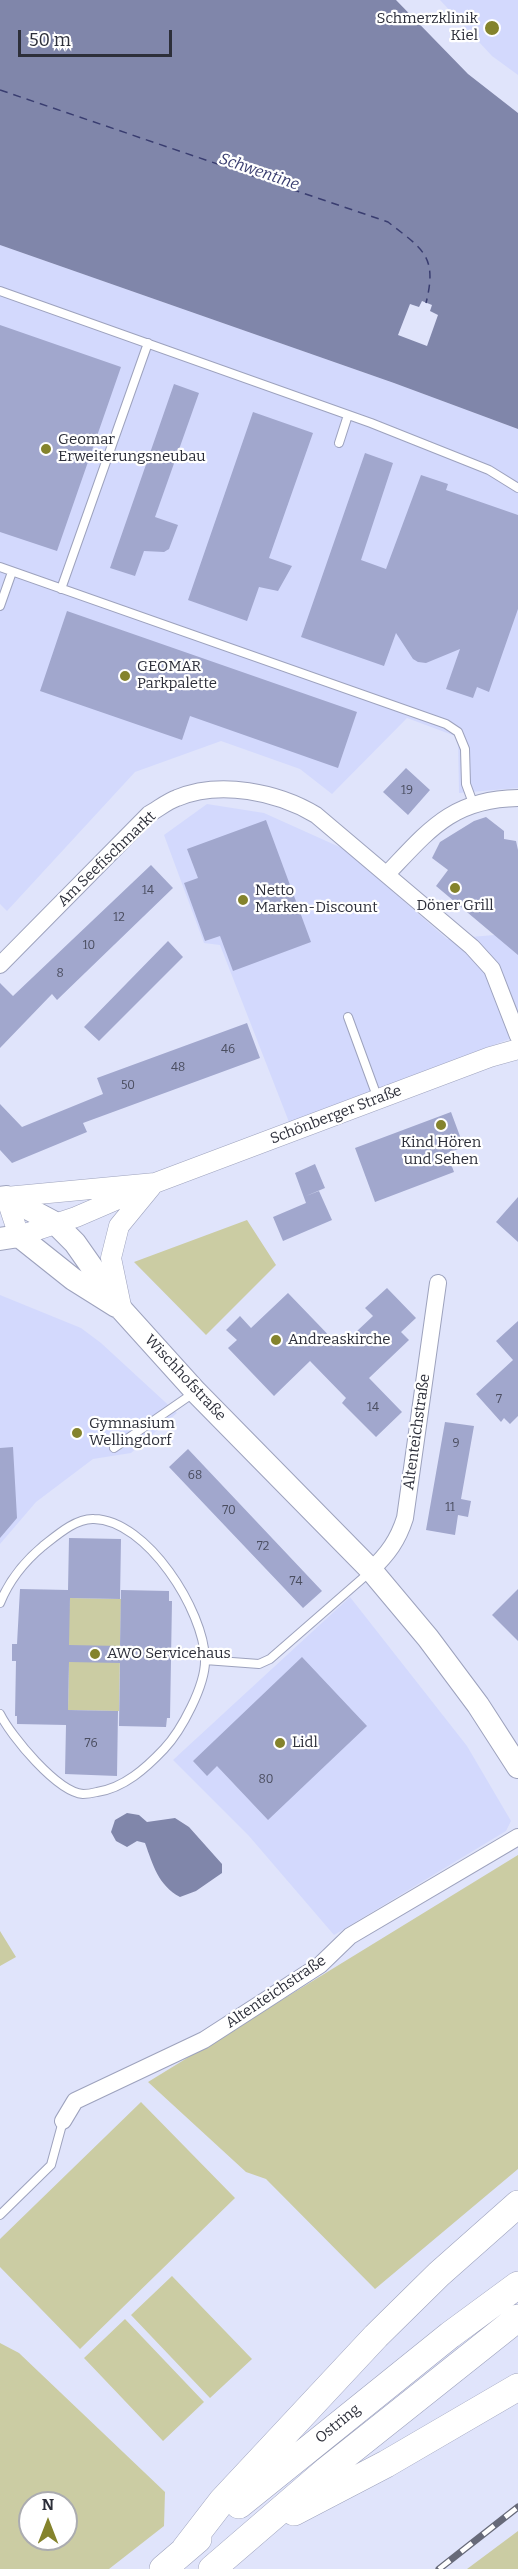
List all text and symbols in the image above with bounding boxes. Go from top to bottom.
place label: Schmerzklinik Kiel [377,10,478,45]
scale bar [21,18,176,56]
marker: Schmerzklinik Kiel [483,19,501,37]
text: 50 m [29,29,71,51]
water label: Schwentine [217,149,301,195]
place label: Geomar Erweiterungsneubau [58,431,206,466]
marker: Geomar Erweiterungsneubau [39,442,53,456]
place label: GEOMAR Parkpalette [137,658,217,693]
marker: GEOMAR Parkpalette [118,669,132,683]
house number: 19 [401,784,413,798]
street label: Am Seefischmarkt [54,808,160,910]
marker: Döner Grill [448,881,462,895]
place label: Netto Marken-Discount [255,882,378,917]
house number: 14 [142,884,154,898]
marker: Netto Marken-Discount [236,893,250,907]
place label: Döner Grill [416,897,494,915]
house number: 12 [113,911,125,925]
house number: 10 [83,939,95,953]
house number: 8 [56,967,64,981]
house number: 46 [221,1043,235,1057]
house number: 48 [171,1061,185,1075]
house number: 50 [121,1079,135,1093]
street label: Schönberger Straße [268,1082,404,1148]
marker: Kind Hören und Sehen [434,1118,448,1132]
place label: Kind Hören und Sehen [401,1134,481,1169]
street label: Wischhofstraße [141,1331,229,1425]
place label: Andreaskirche [288,1331,391,1349]
marker: Andreaskirche [269,1333,283,1347]
street label: Altenteichstraße [400,1373,434,1491]
house number: 7 [496,1393,502,1407]
house number: 14 [367,1401,379,1415]
place label: Gymnasium Wellingdorf [89,1415,175,1450]
marker: Gymnasium Wellingdorf [70,1426,84,1440]
house number: 9 [452,1437,460,1451]
house number: 68 [188,1469,202,1483]
house number: 11 [445,1501,455,1515]
house number: 70 [222,1504,236,1518]
house number: 72 [257,1540,269,1554]
house number: 74 [290,1575,302,1589]
place label: AWO Servicehaus [107,1645,231,1663]
marker: AWO Servicehaus [88,1647,102,1661]
place label: Lidl [292,1734,318,1752]
marker: Lidl [273,1736,287,1750]
house number: 76 [85,1737,97,1751]
house number: 80 [259,1773,273,1787]
street label: Altenteichstraße [222,1952,330,2032]
street label: Ostring [312,2401,364,2447]
north arrow [18,2491,78,2551]
text: N [42,2495,54,2514]

